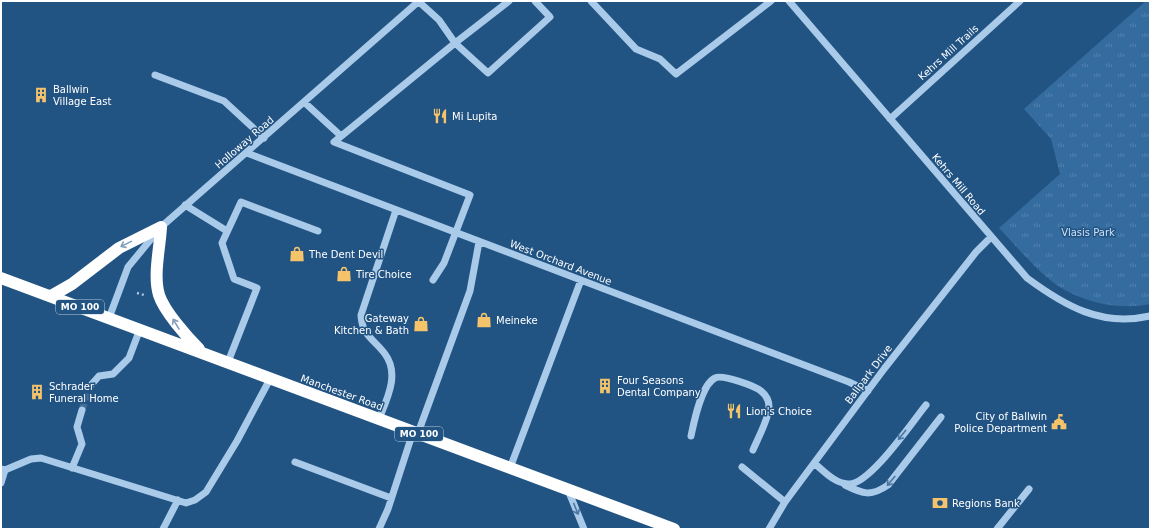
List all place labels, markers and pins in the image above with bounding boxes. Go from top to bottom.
place label: Ballwin Village East [53,84,111,107]
building icon: Ballwin Village East [32,86,50,104]
restaurant icon: Mi Lupita [431,107,449,125]
place label: Mi Lupita [452,111,498,122]
shop icon: The Dent Devil [288,245,306,263]
place label: The Dent Devil [308,249,383,260]
shop icon: Tire Choice [335,265,353,283]
place label: Tire Choice [355,269,412,280]
shop icon: Meineke [475,311,493,329]
place label: Gateway Kitchen & Bath [334,313,409,336]
shop icon: Gateway Kitchen & Bath [412,315,430,333]
place label: Meineke [496,315,538,326]
place label: Four Seasons Dental Company [617,375,701,398]
building icon: Four Seasons Dental Company [596,377,614,395]
place label: Schrader Funeral Home [49,381,119,404]
building icon: Schrader Funeral Home [28,383,46,401]
restaurant icon: Lion's Choice [725,402,743,420]
place label: Lion's Choice [746,406,812,417]
place label: City of Ballwin Police Department [954,411,1047,434]
public building icon: City of Ballwin Police Department [1050,413,1068,431]
bank icon: Regions Bank [931,494,949,512]
place label: Regions Bank [952,498,1020,509]

